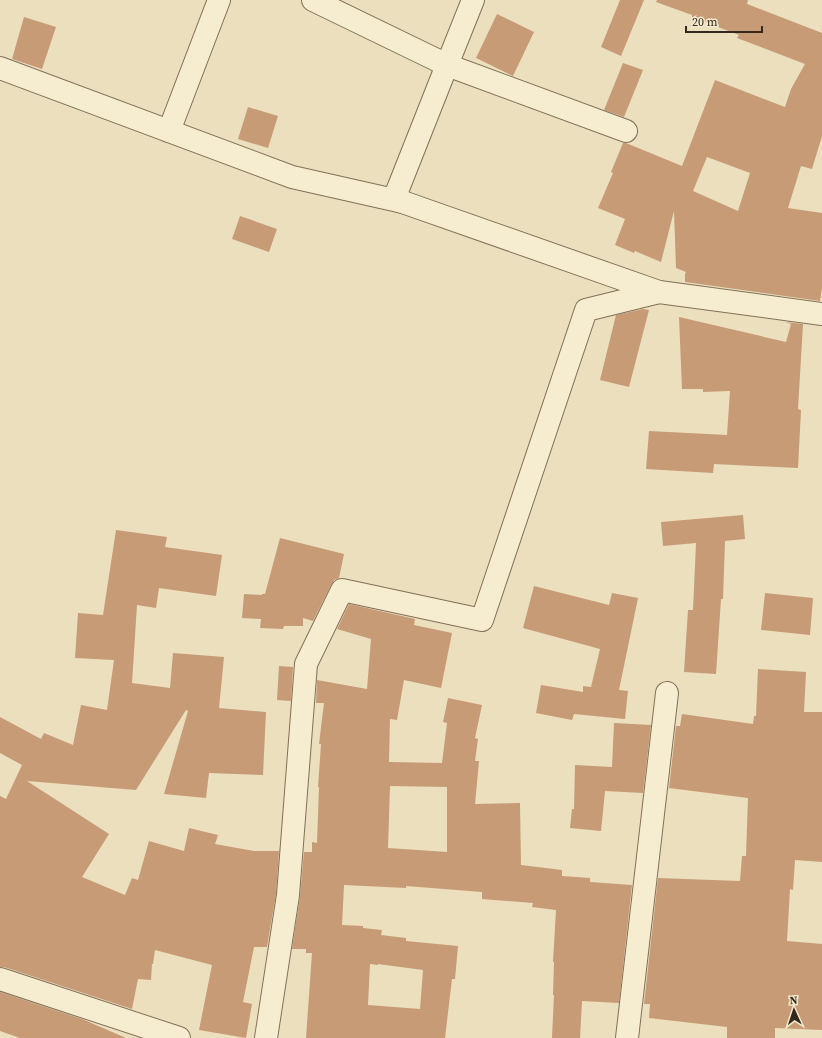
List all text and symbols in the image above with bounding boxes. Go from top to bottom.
scale bar [686,8,762,34]
text: 20 m [692,14,718,30]
north arrow [774,990,814,1030]
text: N [789,993,798,1008]

